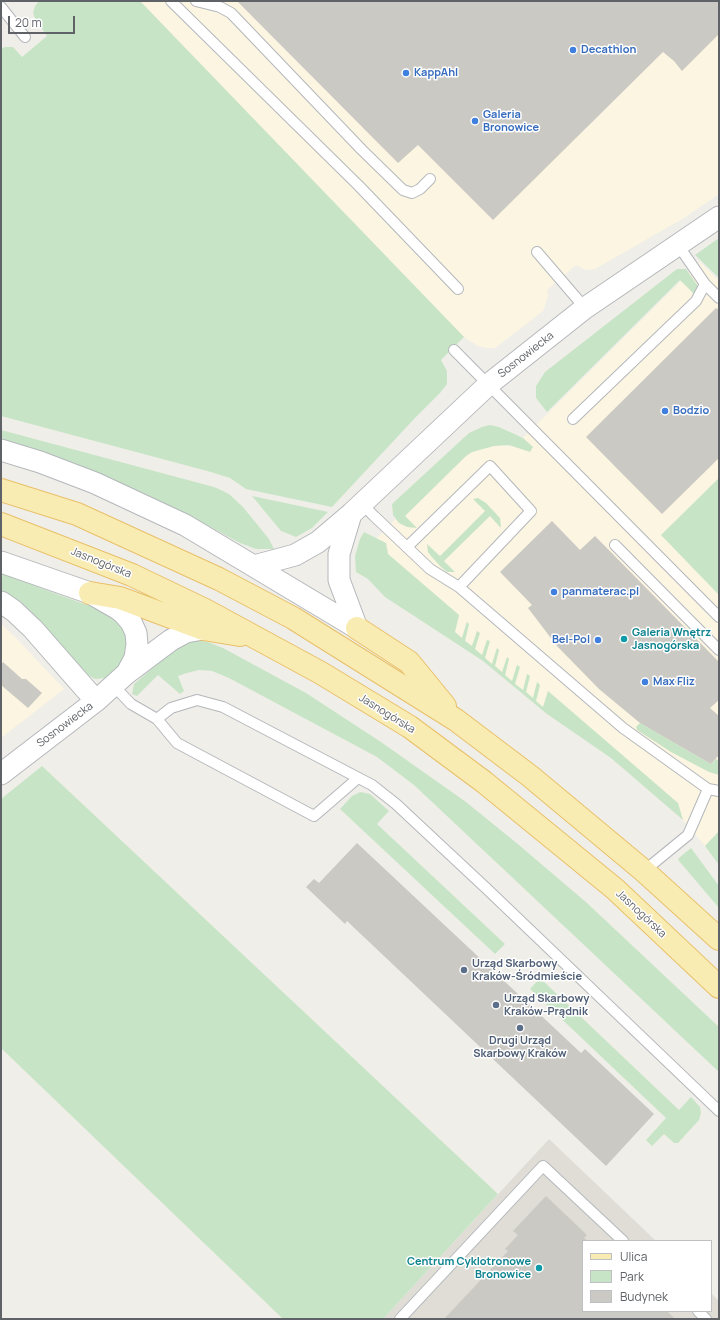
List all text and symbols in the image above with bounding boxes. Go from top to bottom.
scale bar [10,8,77,34]
text: 20 m [15,14,42,31]
place label: Decathlon [581,43,636,57]
marker: Decathlon [568,45,578,55]
place label: KappAhl [414,66,458,80]
marker: KappAhl [401,68,411,78]
place label: Galeria Bronowice [483,108,539,134]
marker: Galeria Bronowice [470,116,480,126]
street label: Sosnowiecka [496,329,556,381]
place label: Bodzio [673,404,709,418]
marker: Bodzio [660,406,670,416]
street label: Jasnogórska [69,545,133,581]
place label: panmaterac.pl [562,585,639,599]
marker: panmaterac.pl [549,587,559,597]
place label: Galeria Wnętrz Jasnogórska [632,626,711,652]
place label: Bel-Pol [552,633,590,647]
marker: Galeria Wnętrz Jasnogórska [619,634,629,644]
marker: Bel-Pol [593,635,603,645]
place label: Max Fliz [653,675,695,689]
marker: Max Fliz [640,677,650,687]
street label: Jasnogórska [356,691,418,737]
street label: Sosnowiecka [34,700,96,750]
street label: Jasnogórska [613,887,669,941]
place label: Urząd Skarbowy Kraków-Śródmieście [472,957,582,983]
marker: Urząd Skarbowy Kraków-Śródmieście [459,965,469,975]
place label: Urząd Skarbowy Kraków-Prądnik [504,992,589,1018]
marker: Urząd Skarbowy Kraków-Prądnik [491,1000,501,1010]
marker: Drugi Urząd Skarbowy Kraków [515,1023,525,1033]
place label: Drugi Urząd Skarbowy Kraków [473,1034,567,1060]
legend [582,1240,712,1312]
text: Ulica [620,1248,647,1265]
place label: Centrum Cyklotronowe Bronowice [407,1255,531,1281]
marker: Centrum Cyklotronowe Bronowice [534,1263,544,1273]
text: Park [620,1268,644,1285]
text: Budynek [620,1288,668,1305]

